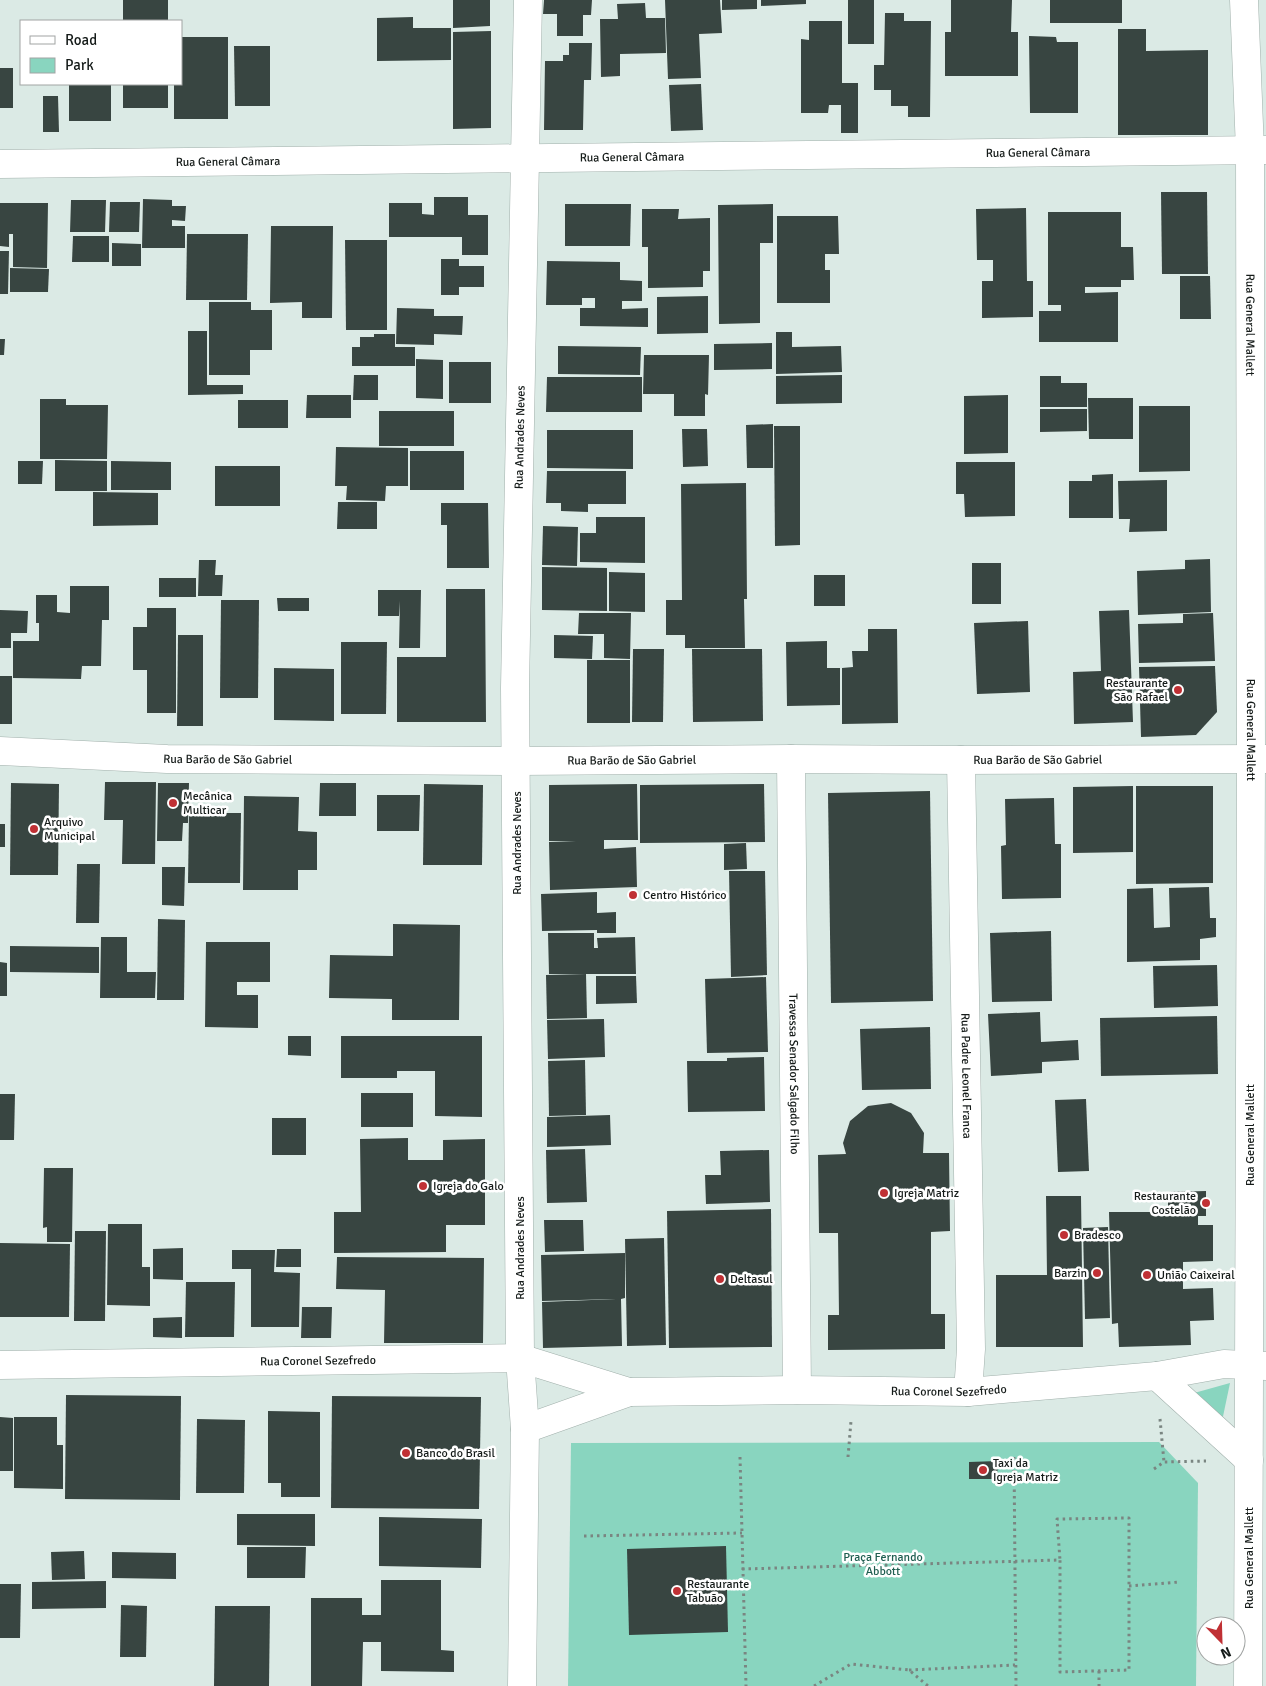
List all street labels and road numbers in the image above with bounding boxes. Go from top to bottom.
street label: Rua General Câmara [986,145,1090,161]
street label: Rua General Câmara [580,149,684,166]
street label: Rua General Câmara [176,154,280,170]
street label: Rua General Mallett [1242,274,1257,376]
street label: Rua Andrades Neves [512,385,529,489]
street label: Rua General Mallett [1243,679,1258,781]
street label: Rua Barão de São Gabriel [163,752,293,768]
street label: Rua Barão de São Gabriel [567,753,697,769]
street label: Rua Barão de São Gabriel [973,753,1103,768]
street label: Rua Andrades Neves [510,791,525,895]
street label: Travessa Senador Salgado Filho [785,993,802,1154]
street label: Rua Padre Leonel Franca [957,1013,974,1139]
street label: Rua General Mallett [1243,1084,1258,1186]
street label: Rua Andrades Neves [513,1196,528,1300]
street label: Rua Coronel Sezefredo [260,1353,376,1369]
street label: Rua Coronel Sezefredo [891,1382,1007,1400]
street label: Rua General Mallett [1242,1507,1257,1609]

